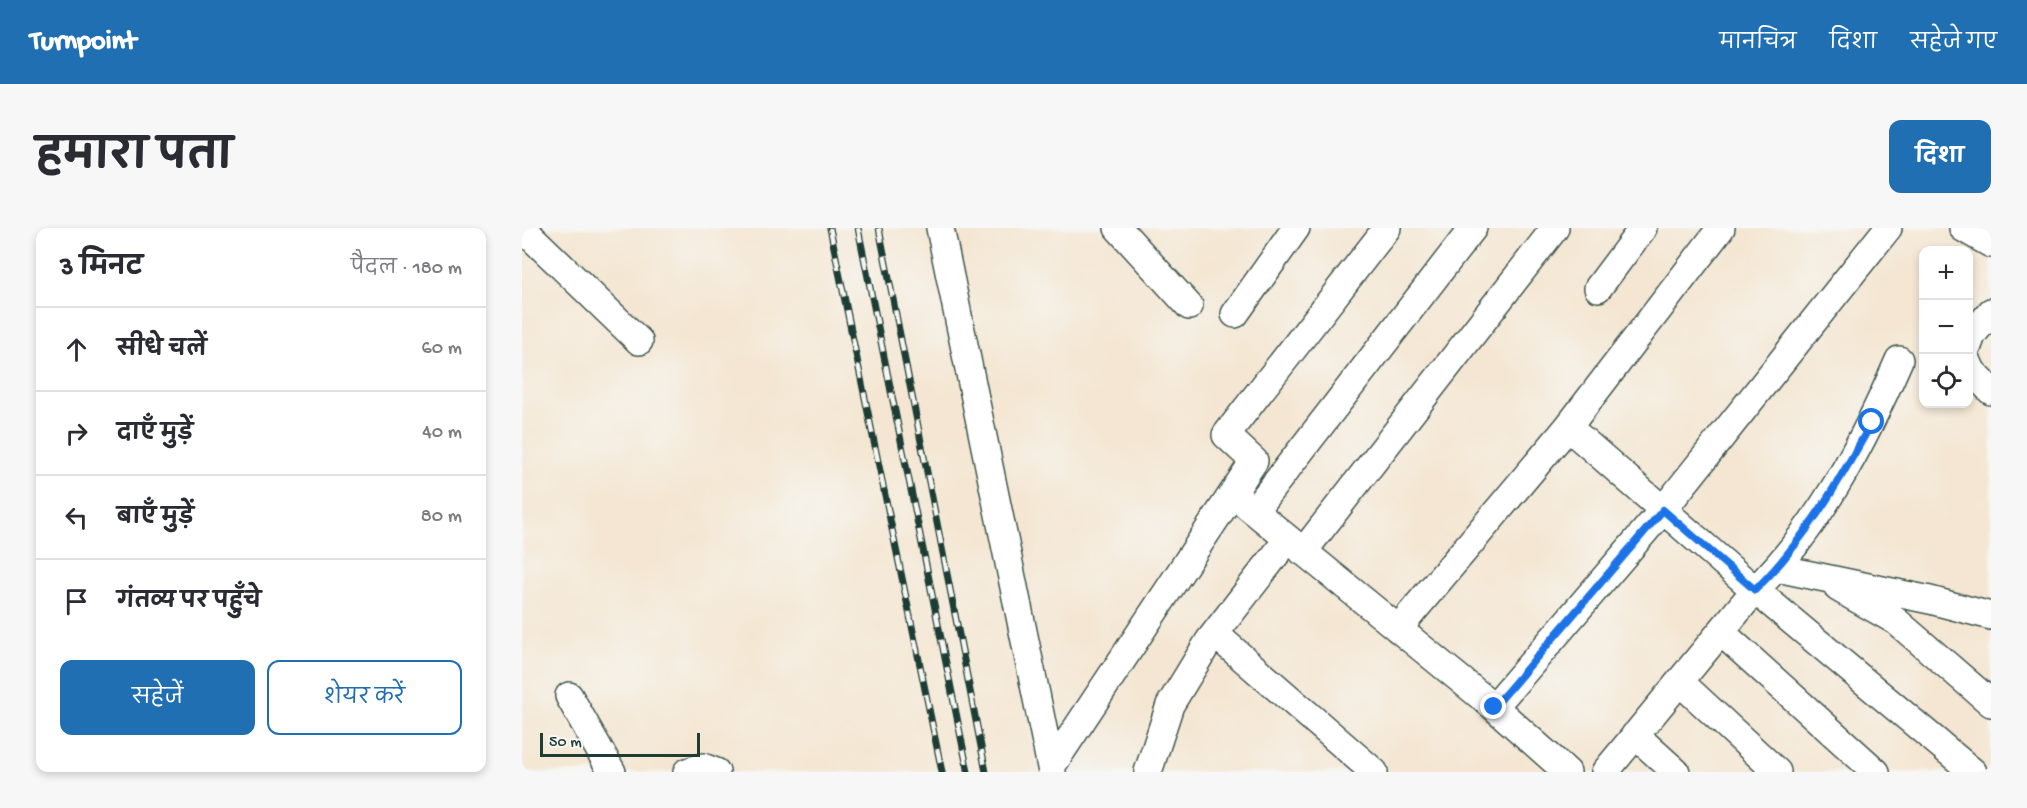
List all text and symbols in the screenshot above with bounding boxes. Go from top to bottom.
text: Turnpoint [30,26,136,59]
text: मानचित्र [1720,32,1797,57]
text: दिशा [1830,32,1877,57]
text: सहेजे गए [1910,32,1997,57]
button: दिशा [1889,120,1991,193]
text: हमारा पता [36,135,233,184]
map controls [1919,246,1973,408]
button: + [1919,246,1973,300]
text: 3 मिनट [60,254,143,285]
text: पैदल · 180 m [351,258,462,281]
button: − [1919,300,1973,354]
icon: ahead [60,333,93,366]
text: सीधे चलें [117,338,207,364]
text: 60 m [422,338,462,361]
button: locate [1919,354,1973,408]
route start [1858,408,1884,434]
icon: right [60,417,93,450]
text: दाएँ मुड़ें [117,422,193,448]
text: 40 m [422,422,462,445]
icon: left [60,501,93,534]
text: बाएँ मुड़ें [117,506,194,532]
text: 80 m [421,506,462,529]
icon: arrive [60,585,93,618]
text: गंतव्य पर पहुँचे [117,590,261,616]
button: सहेजें [60,660,255,735]
button: शेयर करें [267,660,462,735]
route end [1480,693,1506,719]
scale bar [540,730,700,758]
text: 50 m [549,734,582,753]

